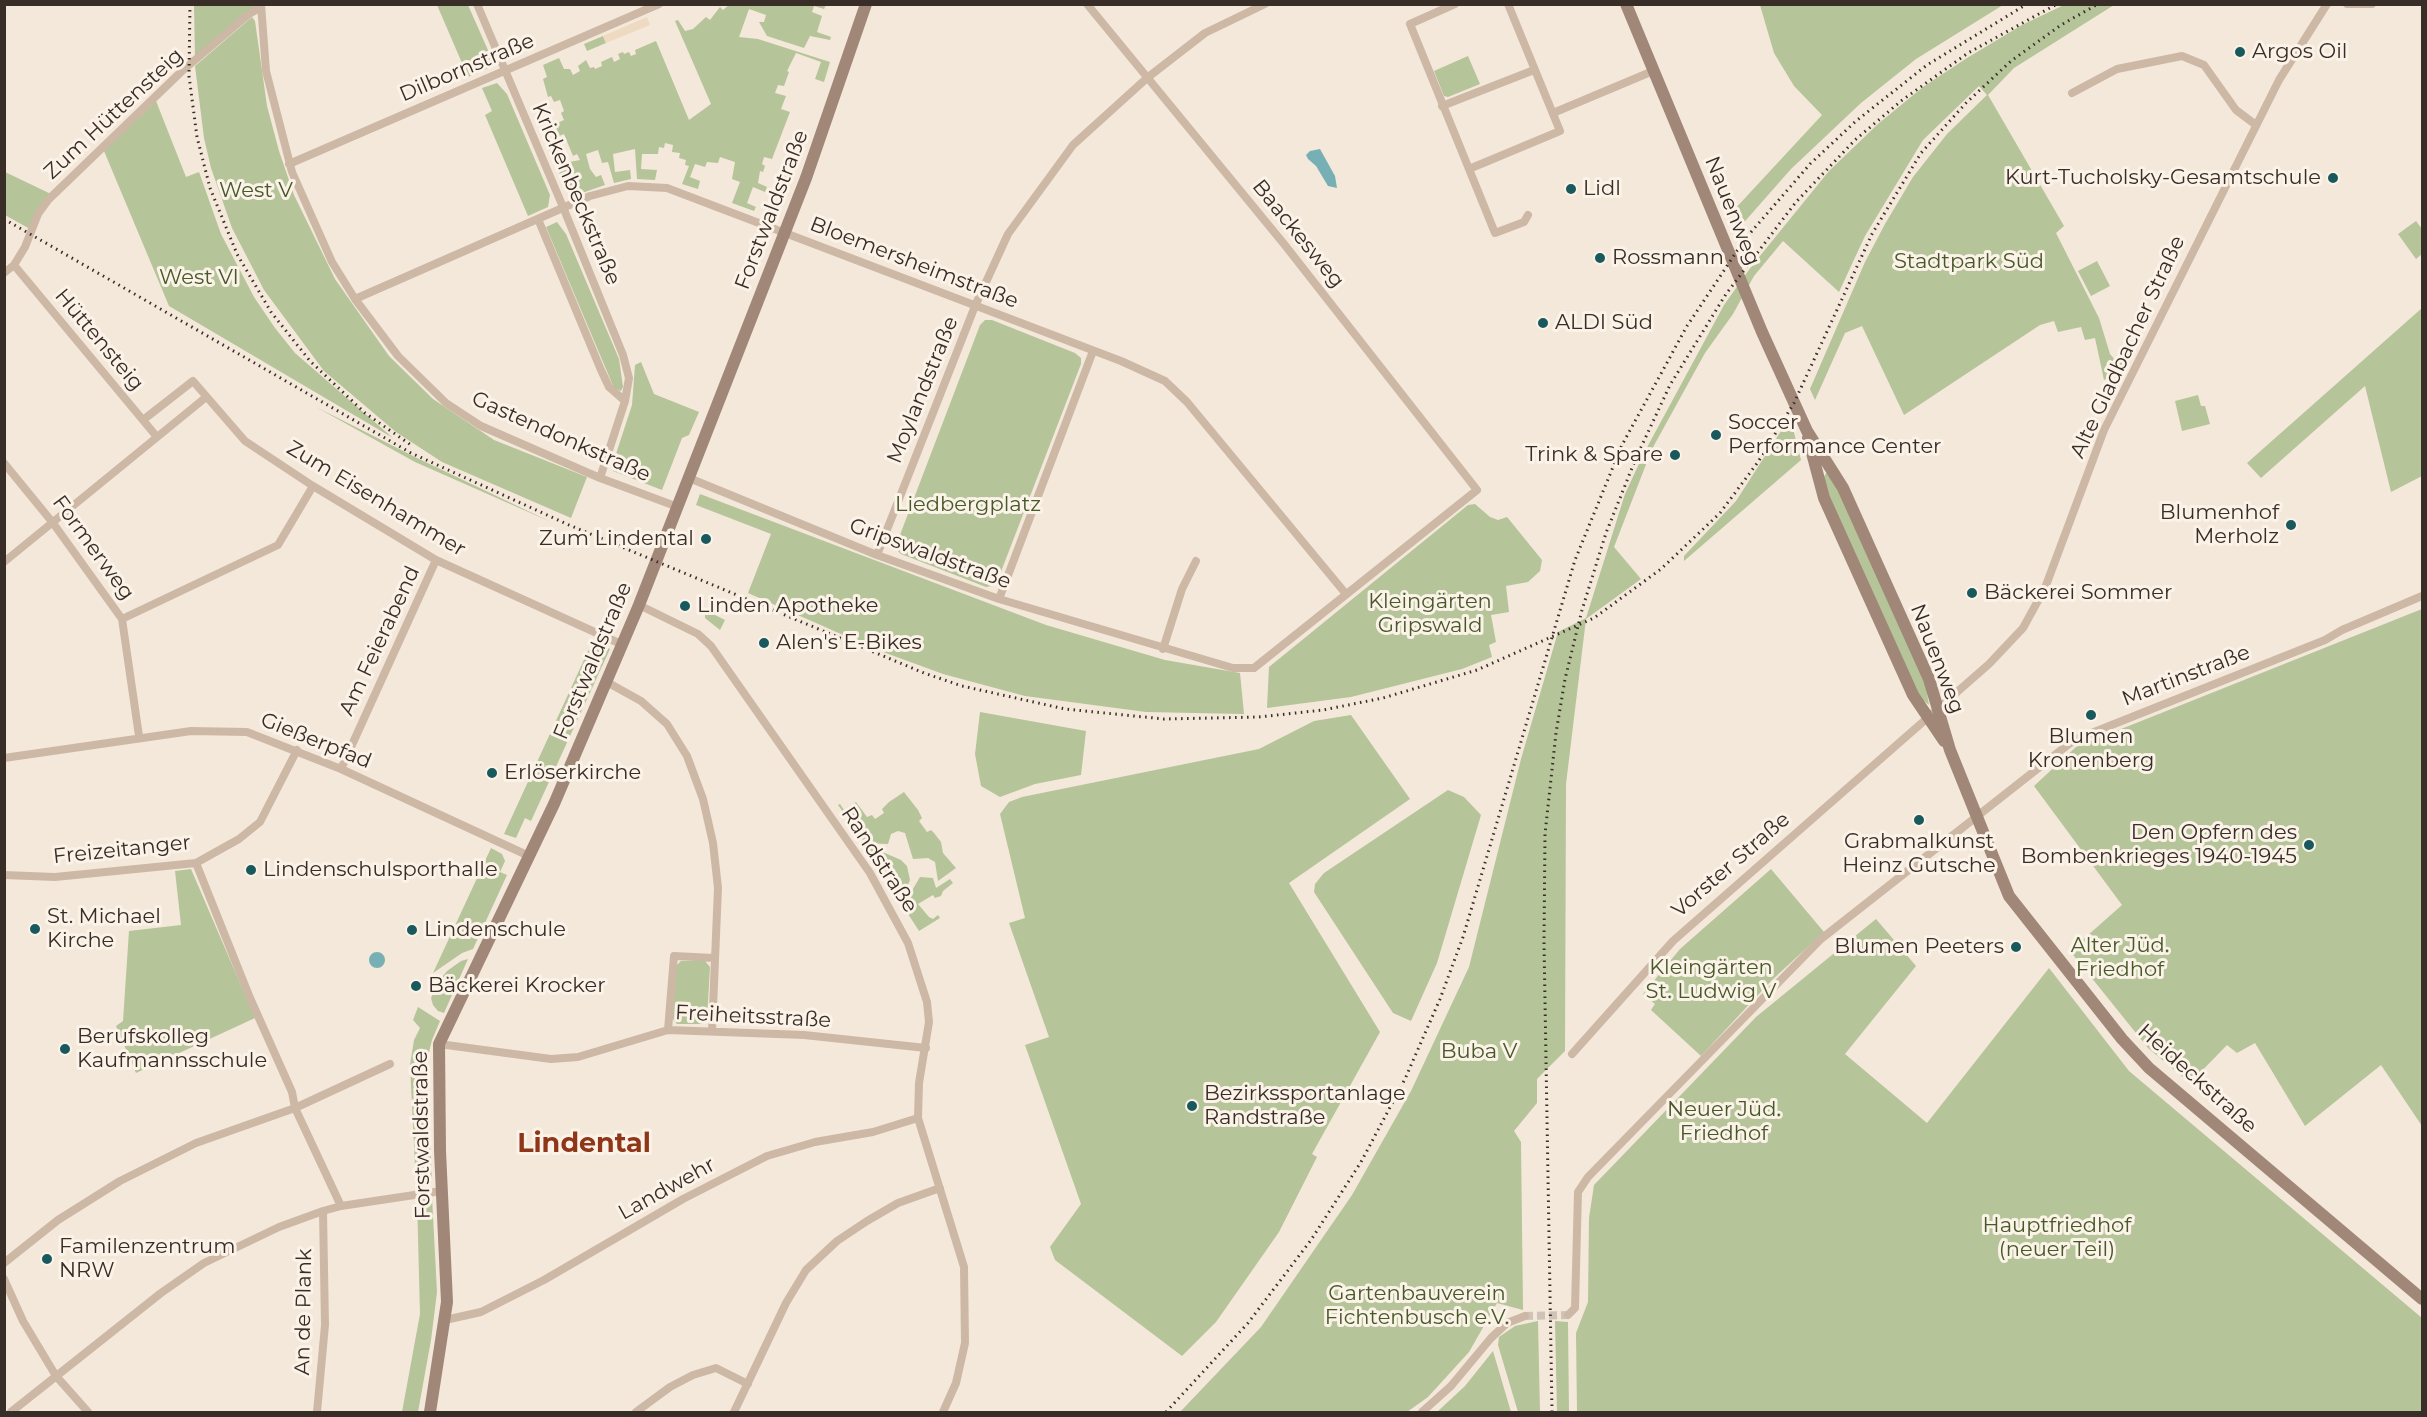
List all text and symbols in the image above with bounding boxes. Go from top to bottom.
street label: Dilbornstraße [396,28,538,108]
place label: Argos Oil [2252,39,2347,65]
street label: Zum Hüttensteig [39,43,189,185]
marker: Argos Oil [2233,45,2247,59]
street label: Krickenbeckstraße [526,99,626,289]
street label: Forstwaldstraße [730,127,814,293]
street label: Nauenweg [1699,153,1765,269]
place label: Kurt-Tucholsky-Gesamtschule [2005,165,2321,191]
marker: Kurt-Tucholsky-Gesamtschule [2326,171,2340,185]
street label: Baackesweg [1247,175,1349,293]
place label: Lidl [1583,176,1621,202]
park label: West V [219,178,293,204]
marker: Lidl [1564,182,1578,196]
street label: Bloemersheimstraße [806,212,1022,314]
street label: Alte Gladbacher Straße [2065,232,2191,462]
place label: Rossmann [1612,245,1724,271]
park label: Stadtpark Süd [1894,249,2044,275]
marker: Rossmann [1593,251,1607,265]
park label: West VI [159,265,239,291]
street label: Hüttensteig [49,284,149,396]
place label: ALDI Süd [1555,310,1653,336]
street label: Moylandstraße [882,313,964,467]
marker: ALDI Süd [1536,316,1550,330]
street label: Gastendonkstraße [468,386,654,488]
place label: Soccer Performance Center [1728,410,1941,460]
marker: Soccer Performance Center [1709,428,1723,442]
street label: Zum Eisenhammer [282,436,470,562]
place label: Trink & Spare [1525,442,1663,468]
marker: Trink & Spare [1668,448,1682,462]
street label: Formerweg [47,491,139,605]
park label: Liedbergplatz [895,492,1041,518]
place label: Blumenhof Merholz [2160,500,2279,550]
street label: Gripswaldstraße [846,513,1014,595]
marker: Blumenhof Merholz [2284,518,2298,532]
place label: Zum Lindental [539,526,694,552]
marker: Zum Lindental [699,532,713,546]
street label: Am Feierabend [334,562,426,720]
street label: Forstwaldstraße [548,578,638,744]
place label: Bäckerei Sommer [1984,580,2172,606]
marker: Bäckerei Sommer [1965,586,1979,600]
park label: Kleingärten Gripswald [1368,589,1492,639]
place label: Linden Apotheke [697,593,879,619]
marker: Linden Apotheke [678,599,692,613]
street label: Nauenweg [1905,601,1969,717]
place label: Alen's E-Bikes [776,630,922,656]
marker: Alen's E-Bikes [757,636,771,650]
street label: Martinstraße [2118,640,2254,712]
street label: Gießerpfad [257,707,375,775]
marker: Blumen Kronenberg [2084,708,2098,722]
place label: Blumen Kronenberg [2028,724,2154,774]
place label: Erlöserkirche [504,760,641,786]
marker: Erlöserkirche [485,766,499,780]
street label: Randstraße [835,802,923,918]
street label: Vorster Straße [1667,807,1795,923]
marker: Grabmalkunst Heinz Gutsche [1912,813,1926,827]
place label: Den Opfern des Bombenkrieges 1940-1945 [2021,820,2297,870]
place label: Grabmalkunst Heinz Gutsche [1842,829,1996,879]
street label: Freizeitanger [52,830,192,870]
marker: Den Opfern des Bombenkrieges 1940-1945 [2302,838,2316,852]
place label: Lindenschulsporthalle [263,857,498,883]
marker: Lindenschulsporthalle [244,863,258,877]
place label: St. Michael Kirche [47,904,161,954]
place label: Lindenschule [424,917,566,943]
marker: St. Michael Kirche [28,922,42,936]
marker: Lindenschule [405,923,419,937]
park label: Alter Jüd. Friedhof [2071,933,2169,983]
place label: Blumen Peeters [1834,934,2004,960]
marker: Blumen Peeters [2009,940,2023,954]
park label: Kleingärten St. Ludwig V [1646,955,1776,1005]
place label: Bäckerei Krocker [428,973,606,999]
marker: Bäckerei Krocker [409,979,423,993]
street label: Freiheitsstraße [674,1000,832,1034]
street label: Heideckstraße [2132,1019,2262,1139]
place label: Berufskolleg Kaufmannsschule [77,1024,267,1074]
park label: Buba V [1441,1039,1517,1065]
marker: Berufskolleg Kaufmannsschule [58,1042,72,1056]
street label: Forstwaldstraße [408,1050,436,1220]
place label: Bezirkssportanlage Randstraße [1204,1081,1406,1131]
park label: Neuer Jüd. Friedhof [1667,1097,1781,1147]
marker: Bezirkssportanlage Randstraße [1185,1099,1199,1113]
district label: Lindental [517,1128,651,1160]
street label: Landwehr [614,1152,720,1226]
park label: Hauptfriedhof (neuer Teil) [1983,1213,2131,1263]
place label: Familenzentrum NRW [59,1234,235,1284]
street label: An de Plank [290,1248,318,1376]
marker: Familenzentrum NRW [40,1252,54,1266]
park label: Gartenbauverein Fichtenbusch e.V. [1325,1281,1509,1331]

